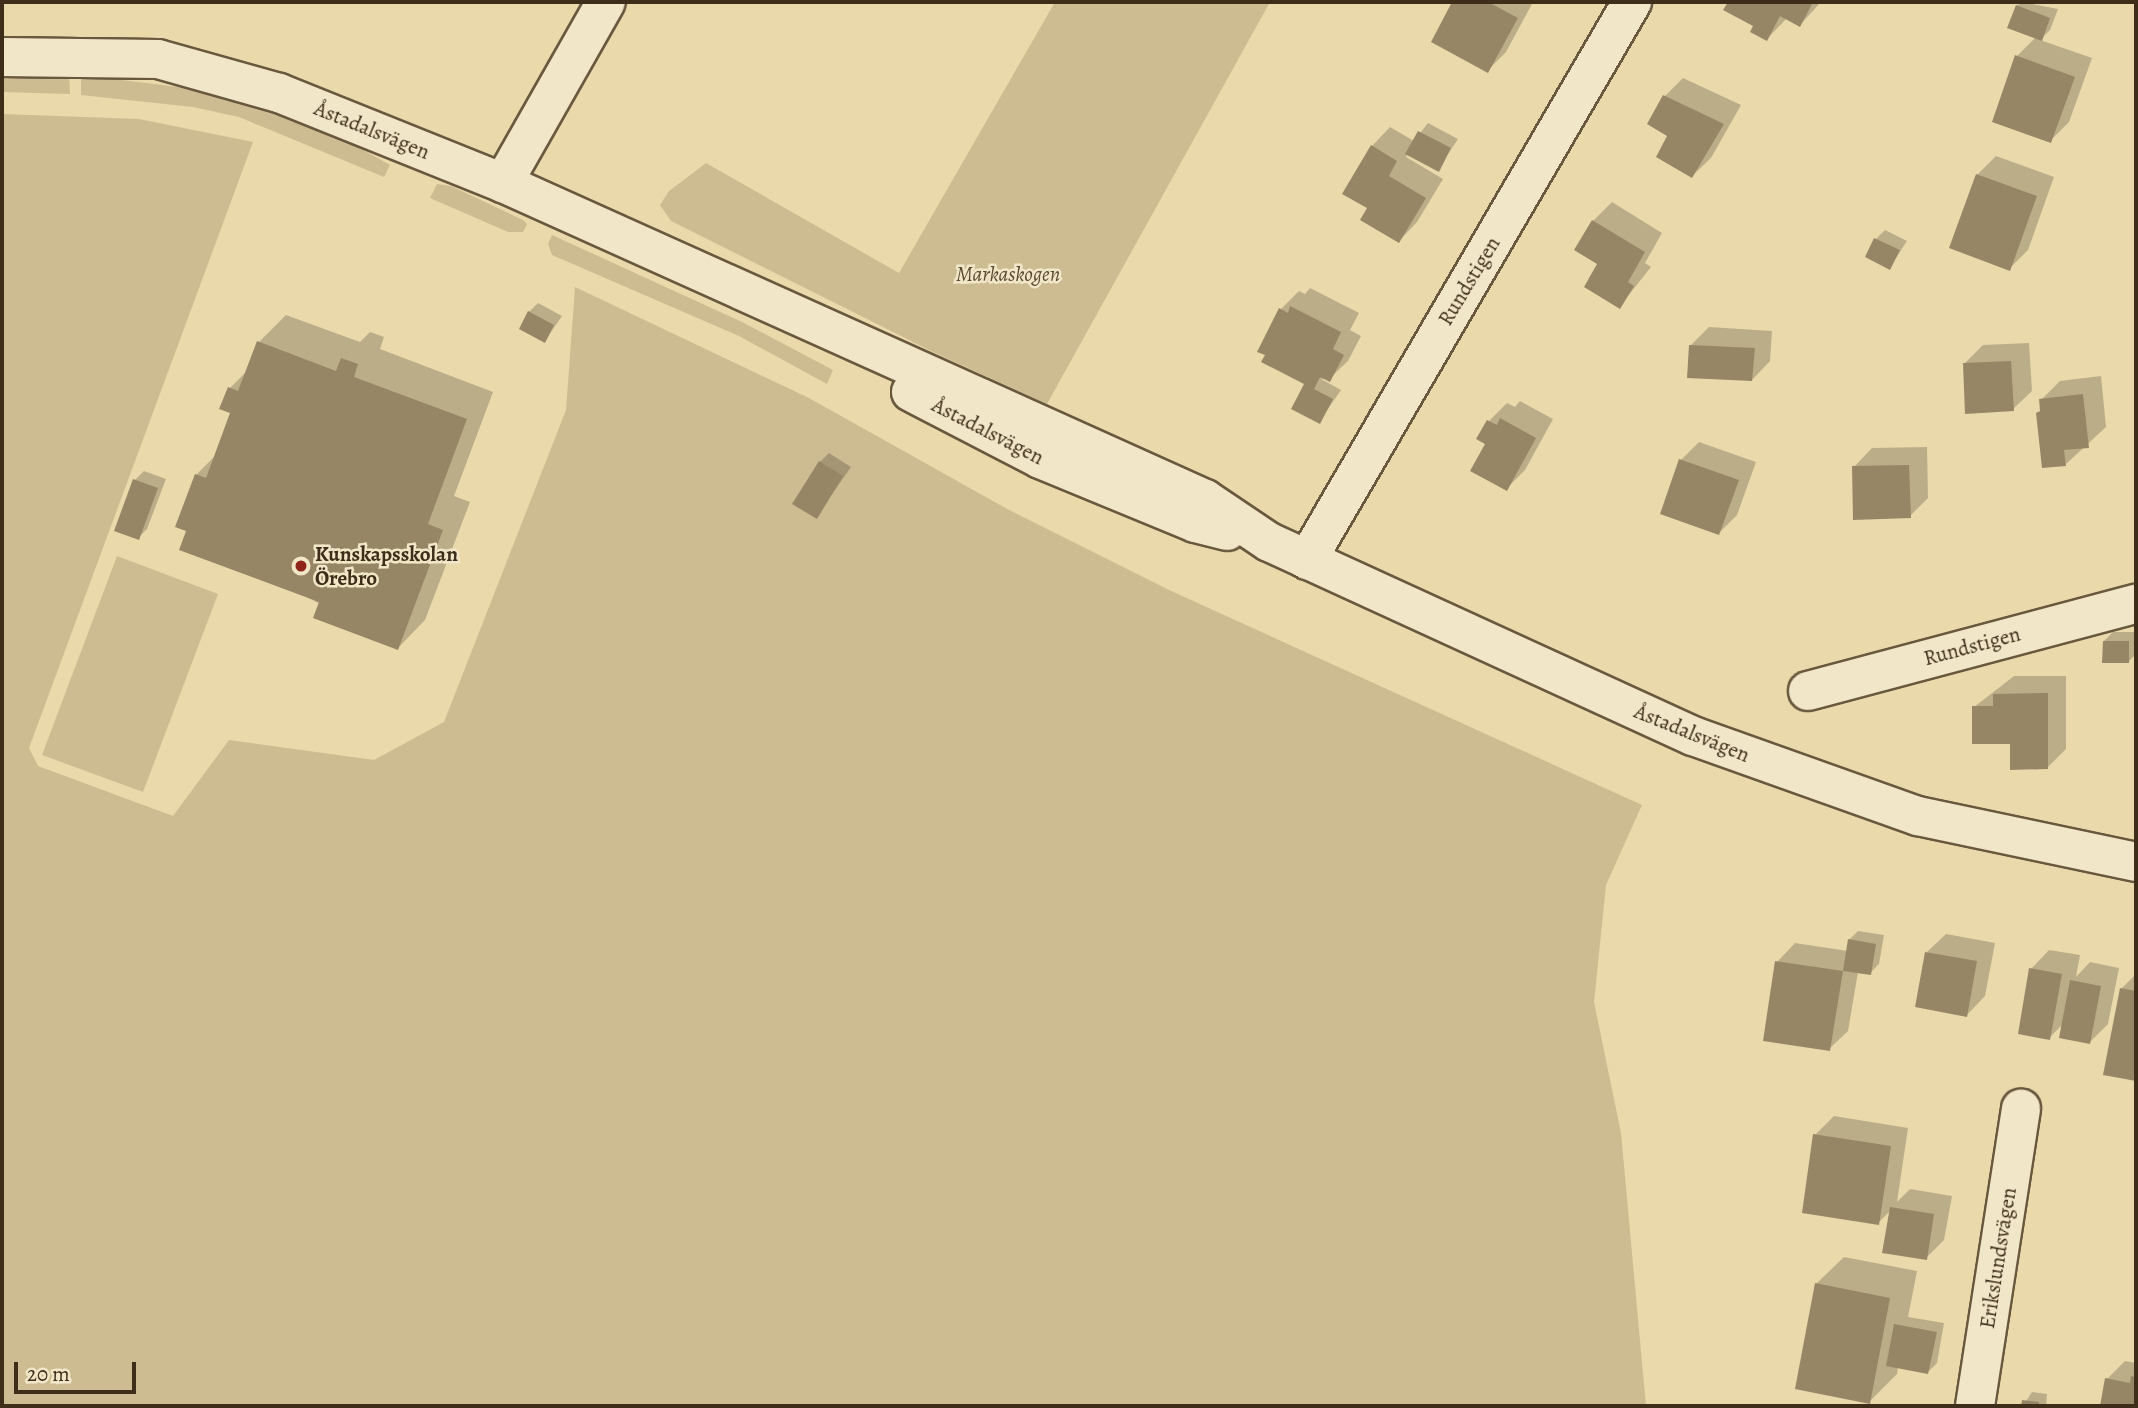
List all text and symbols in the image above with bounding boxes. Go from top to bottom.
street label: Åstadalsvägen [311,95,433,165]
street label: Rundstigen [1433,232,1505,330]
park label: Markaskogen [956,261,1060,287]
street label: Åstadalsvägen [928,392,1048,470]
place label: Kunskapsskolan Örebro [315,541,458,591]
marker: Kunskapsskolan Örebro [293,558,309,574]
street label: Rundstigen [1921,621,2023,671]
street label: Åstadalsvägen [1631,698,1753,768]
street label: Erikslundsvägen [1974,1186,2022,1330]
scale bar [18,1348,140,1392]
text: 20 m [27,1360,70,1388]

